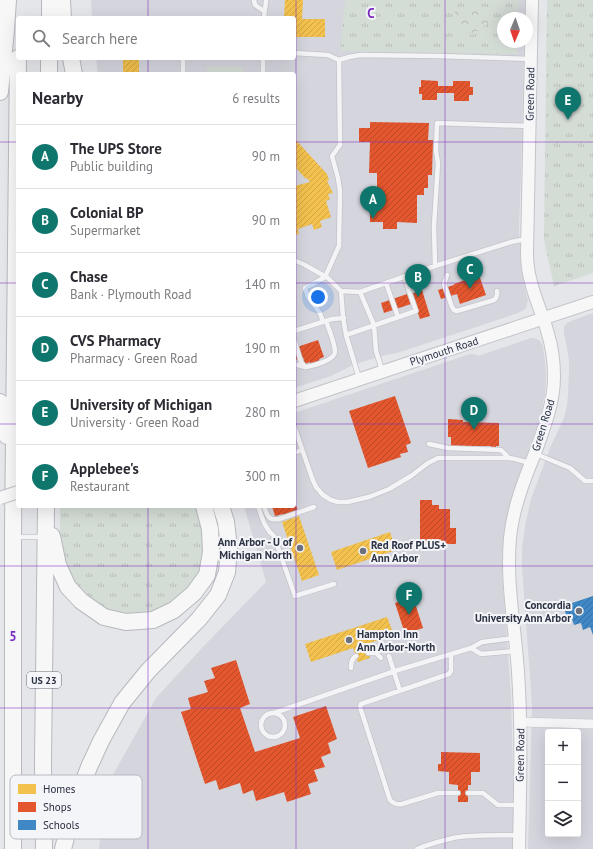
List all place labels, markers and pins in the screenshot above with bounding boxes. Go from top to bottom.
pin: E [555,87,581,120]
pin: A [360,186,386,219]
pin: C [457,256,483,289]
pin: B [405,264,431,297]
pin: D [461,397,487,430]
place label: Ann Arbor - U of Michigan North [218,535,293,562]
place label: Red Roof PLUS+ Ann Arbor [371,538,446,565]
marker: Ann Arbor - U of Michigan North [295,543,305,553]
marker: Red Roof PLUS+ Ann Arbor [358,546,368,556]
pin: F [396,582,422,615]
place label: Concordia University Ann Arbor [475,598,571,625]
marker: Concordia University Ann Arbor [574,606,584,616]
place label: Hampton Inn Ann Arbor-North [357,627,435,654]
marker: Hampton Inn Ann Arbor-North [344,635,354,645]

